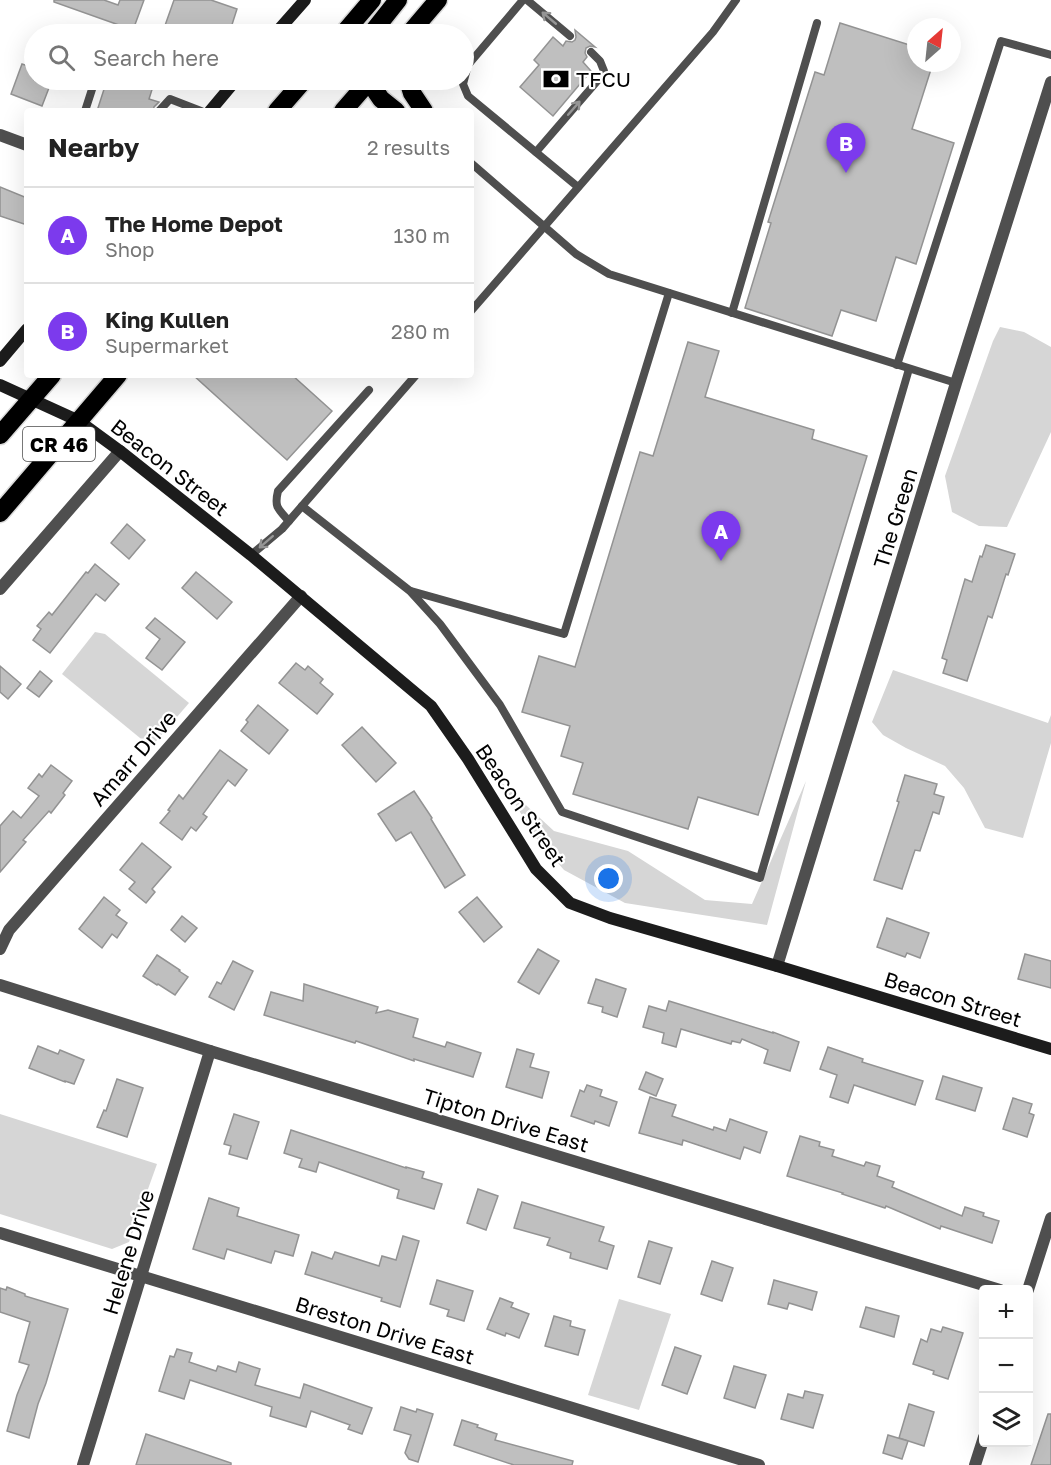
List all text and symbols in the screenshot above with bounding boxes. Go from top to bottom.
one-way arrow [542,11,557,25]
north arrow [907,18,961,72]
search box [24,24,474,90]
icon: search [45,41,78,74]
text: Search here [93,44,219,71]
bank icon: TFCU [541,64,571,94]
place label: TFCU [576,66,631,92]
one-way arrow [567,101,581,116]
pin: B [826,124,866,173]
text: Nearby [48,132,139,163]
text: 2 results [367,135,450,159]
text: The Home Depot [105,210,283,237]
text: A [60,223,75,247]
text: 130 m [394,223,450,247]
text: Shop [105,237,154,261]
text: King Kullen [105,306,229,333]
text: B [60,319,75,343]
text: 280 m [391,319,450,343]
text: Supermarket [105,333,229,357]
street label: Beacon Street [106,413,234,521]
road number: CR 46 [23,427,95,461]
street label: The Green [867,465,923,571]
pin: A [702,512,740,561]
one-way arrow [259,535,274,549]
street label: Amarr Drive [84,705,182,811]
street label: Beacon Street [470,739,572,871]
your location [594,864,623,893]
street label: Beacon Street [881,966,1025,1032]
street label: Tipton Drive East [420,1082,592,1158]
street label: Helene Drive [97,1186,159,1318]
map controls [979,1285,1033,1447]
button: + [979,1285,1033,1339]
street label: Breston Drive East [292,1290,478,1370]
button: − [979,1339,1033,1393]
button: layers [979,1393,1033,1447]

